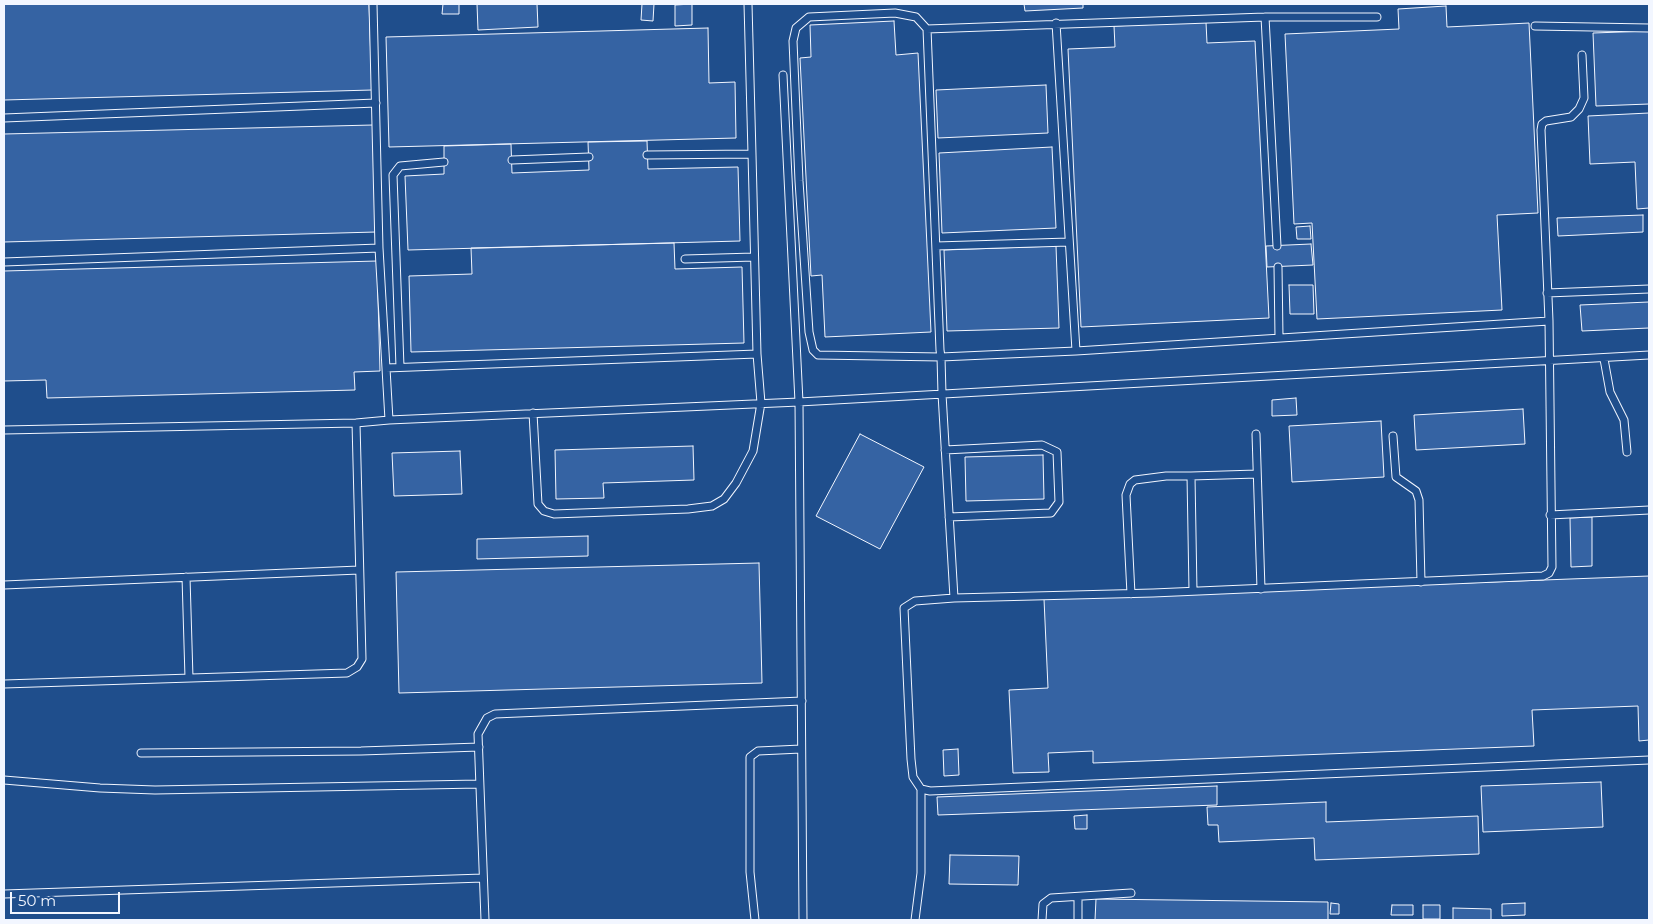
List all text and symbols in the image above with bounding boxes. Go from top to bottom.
scale bar [12,882,122,914]
text: 50 m [18,891,56,910]

